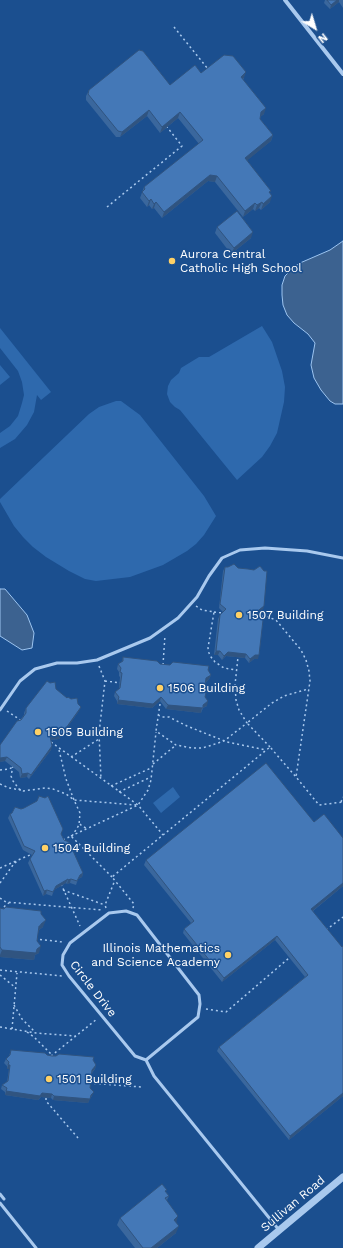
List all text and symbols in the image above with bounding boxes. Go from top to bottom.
north arrow [295,8,335,48]
text: N [315,30,330,45]
place label: Aurora Central Catholic High School [180,247,302,275]
marker: Aurora Central Catholic High School [167,256,177,266]
place label: 1507 Building [247,608,323,622]
marker: 1507 Building [234,610,244,620]
place label: 1506 Building [168,681,245,695]
marker: 1506 Building [155,683,165,693]
place label: 1505 Building [46,725,123,739]
marker: 1505 Building [33,727,43,737]
place label: 1504 Building [53,841,130,855]
marker: 1504 Building [40,843,50,853]
place label: Illinois Mathematics and Science Academy [91,941,220,969]
marker: Illinois Mathematics and Science Academy [223,950,233,960]
street label: Circle Drive [67,958,119,1020]
place label: 1501 Building [57,1072,132,1086]
marker: 1501 Building [44,1074,54,1084]
street label: Sullivan Road [258,1173,328,1235]

